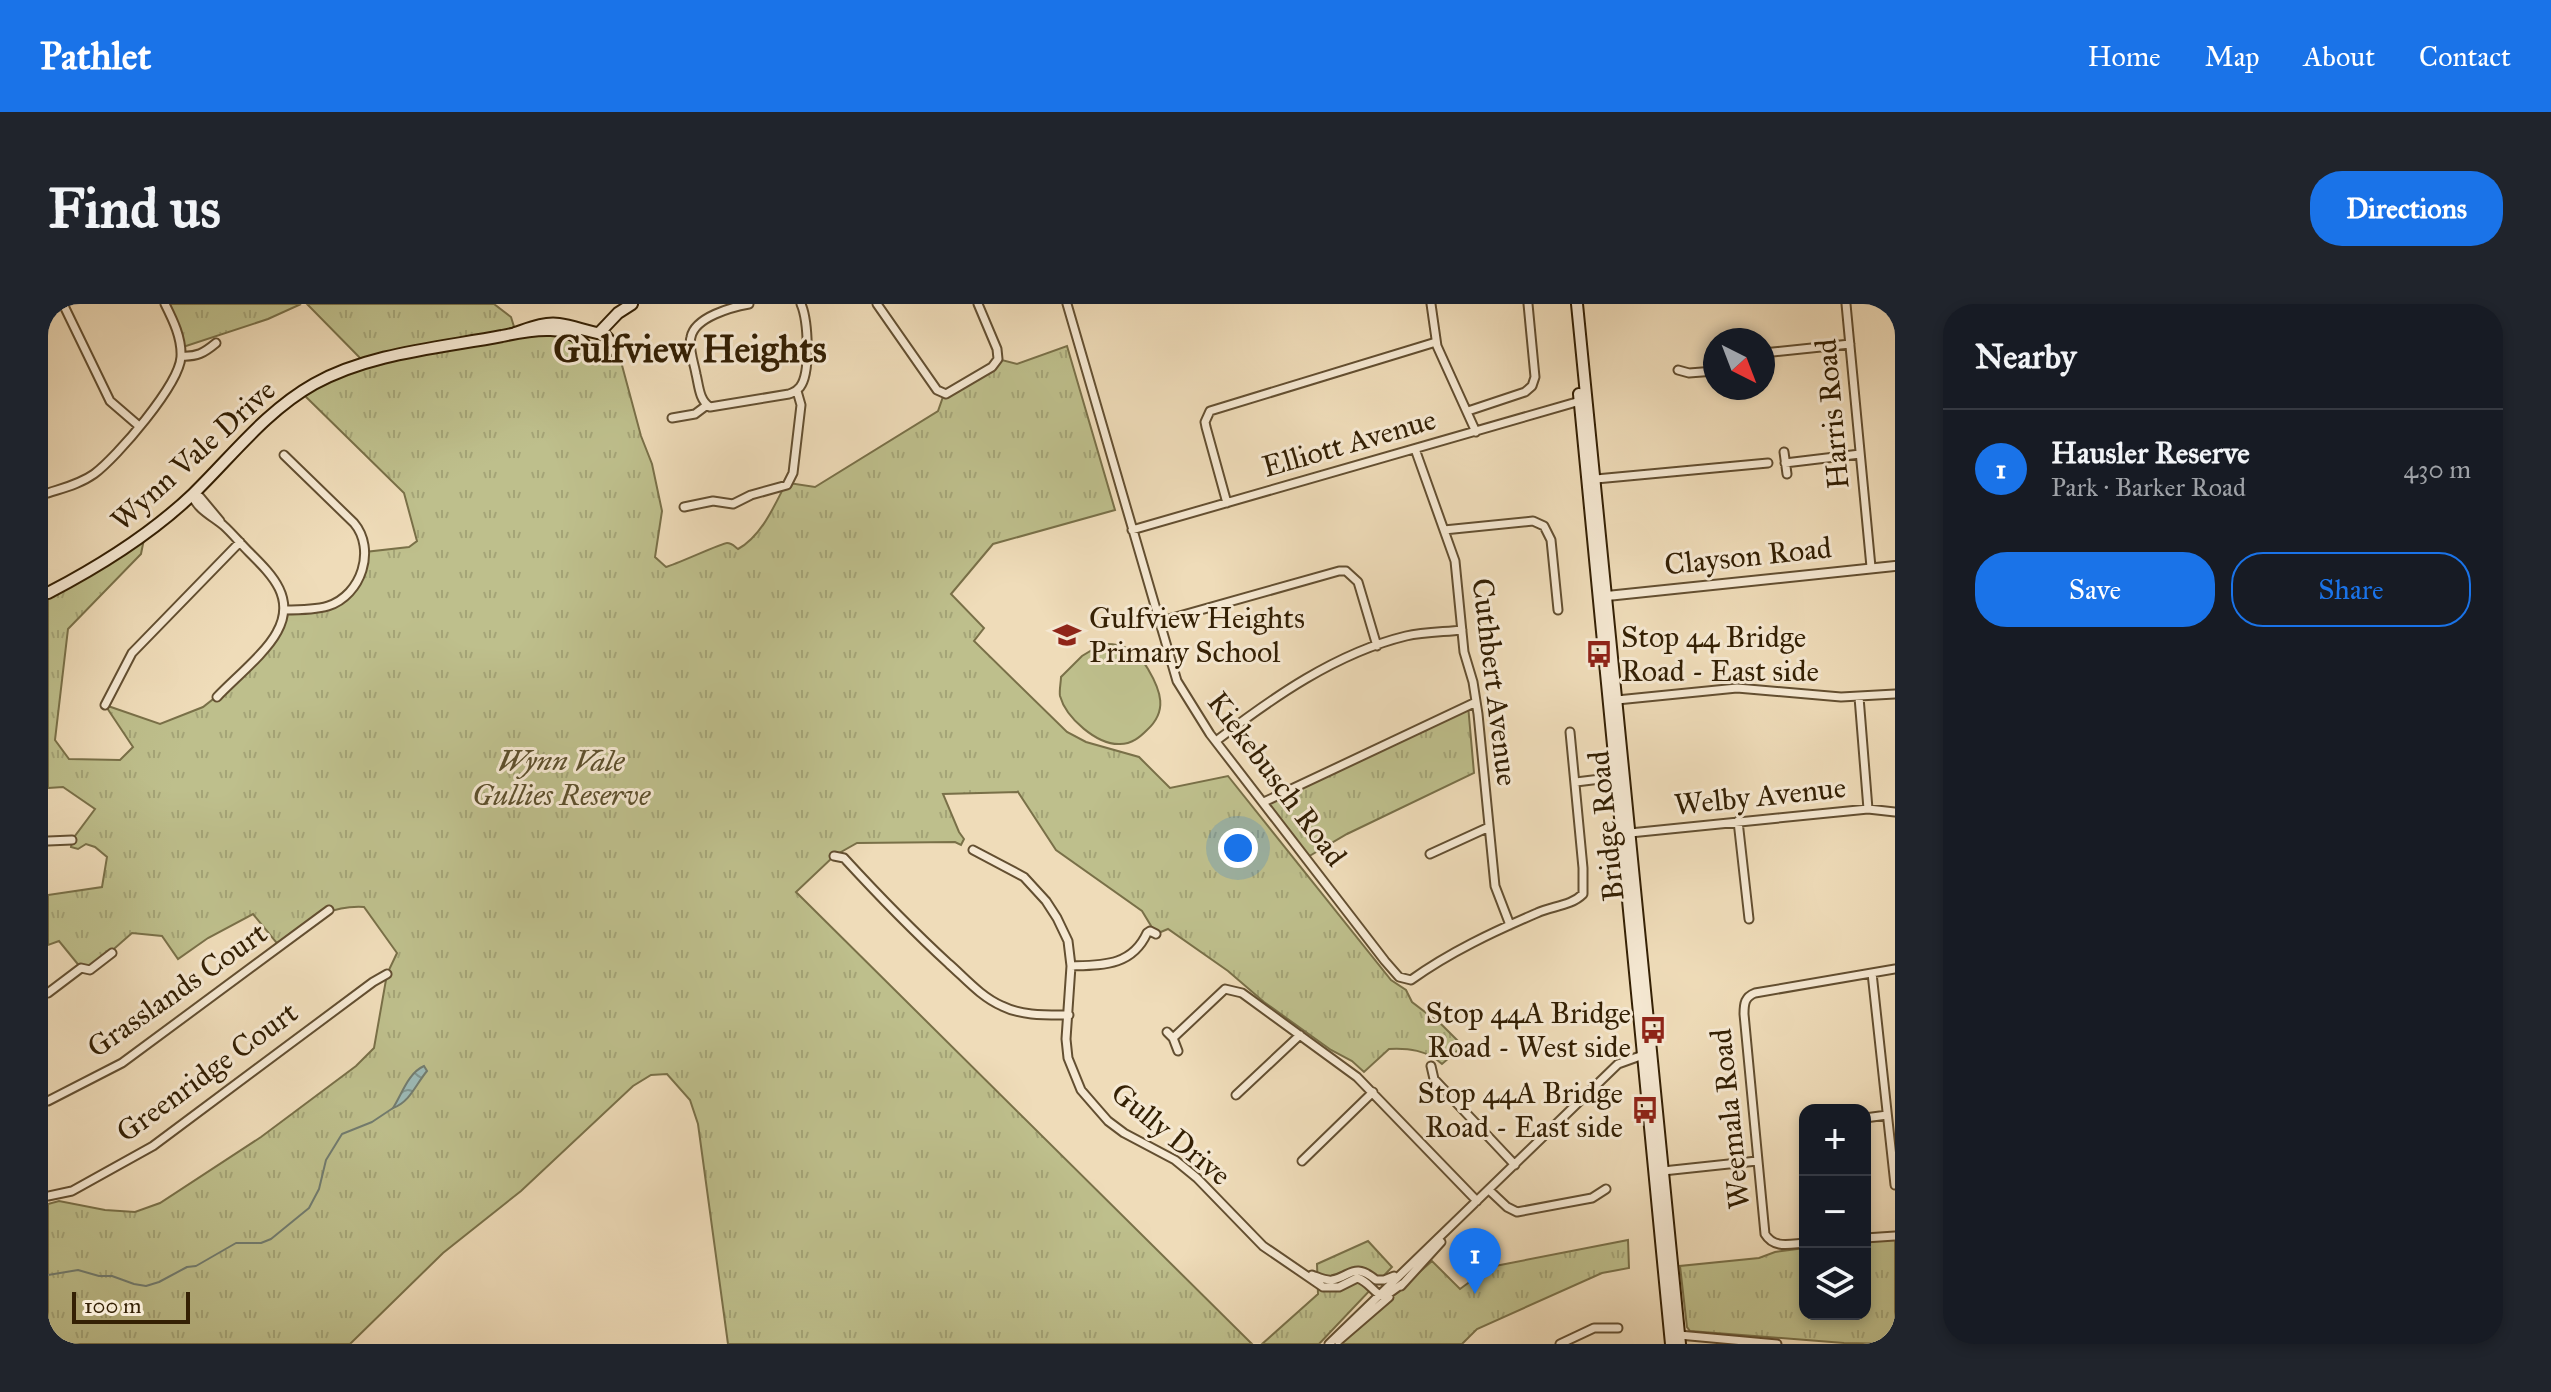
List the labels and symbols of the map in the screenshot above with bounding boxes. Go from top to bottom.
district label: Gulfview Heights [553,326,827,372]
north arrow [1703,328,1775,400]
street label: Harris Road [1808,337,1856,491]
street label: Wynn Vale Drive [103,372,283,538]
street label: Elliott Avenue [1258,401,1440,485]
street label: Clayson Road [1663,529,1833,583]
street label: Cuthbert Avenue [1464,576,1526,788]
place label: Gulfview Heights Primary School [1089,600,1305,670]
place label: Stop 44 Bridge Road - East side [1621,619,1819,689]
school or university icon: Gulfview Heights Primary School [1052,620,1082,650]
bus stop icon: Stop 44 Bridge Road - East side [1584,639,1614,669]
street label: Kiekebusch Road [1200,685,1354,873]
park label: Wynn Vale Gullies Reserve [472,743,651,813]
street label: Bridge Road [1580,749,1632,903]
street label: Welby Avenue [1672,769,1848,823]
your location [1218,828,1258,868]
street label: Grasslands Court [80,915,274,1065]
street label: Greenridge Court [109,994,305,1150]
place label: Stop 44A Bridge Road - West side [1426,995,1631,1065]
bus stop icon: Stop 44A Bridge Road - West side [1638,1015,1668,1045]
street label: Weemala Road [1703,1027,1757,1211]
street label: Gully Drive [1104,1075,1238,1193]
place label: Stop 44A Bridge Road - East side [1418,1075,1623,1145]
bus stop icon: Stop 44A Bridge Road - East side [1630,1095,1660,1125]
pin: 1 [1449,1228,1501,1294]
scale bar [72,1288,190,1324]

